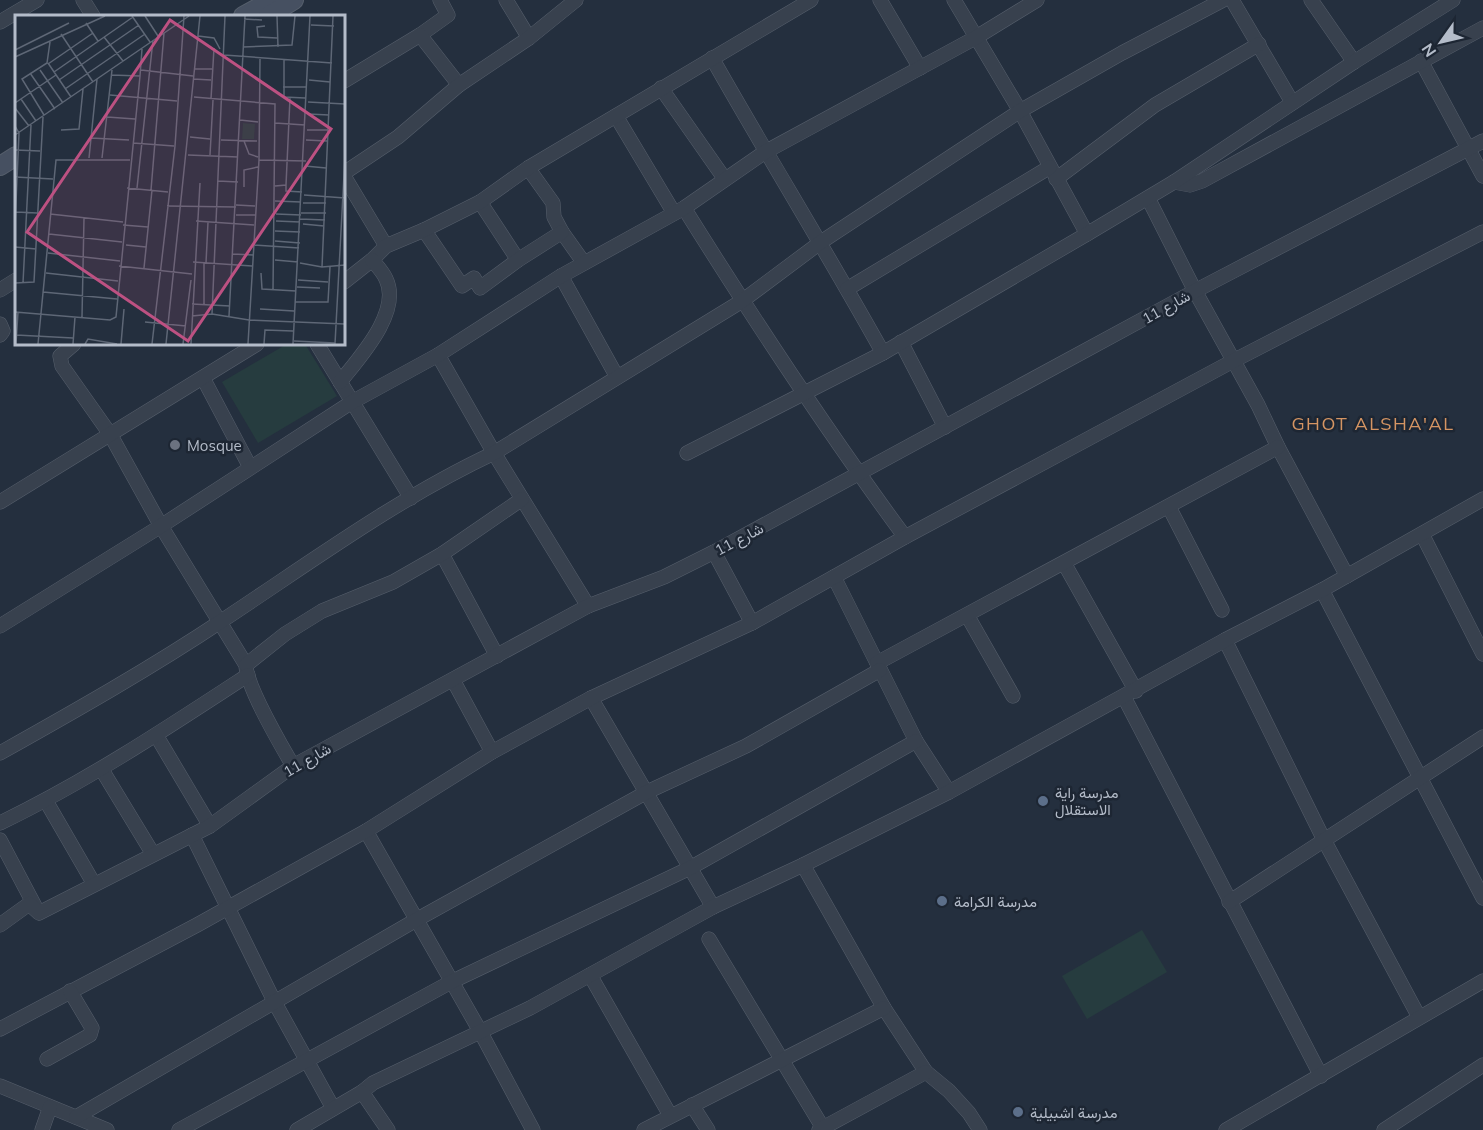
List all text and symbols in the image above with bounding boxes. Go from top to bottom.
north arrow [1411,12,1471,72]
inset map [15,15,345,345]
text: N [1417,40,1440,61]
street label: شارع 11 [1139,286,1195,330]
district label: GHOT ALSHA'AL [1291,412,1455,435]
place label: Mosque [187,436,242,455]
marker: Mosque [168,438,182,452]
street label: شارع 11 [712,518,768,561]
street label: شارع 11 [280,739,335,783]
place label: مدرسة راية الاستقلال [1055,783,1119,819]
marker: مدرسة راية الاستقلال [1036,794,1050,808]
place label: مدرسة الكرامة [954,892,1037,911]
marker: مدرسة الكرامة [935,894,949,908]
place label: مدرسة اشبيلية [1030,1103,1117,1122]
marker: مدرسة اشبيلية [1011,1105,1025,1119]

